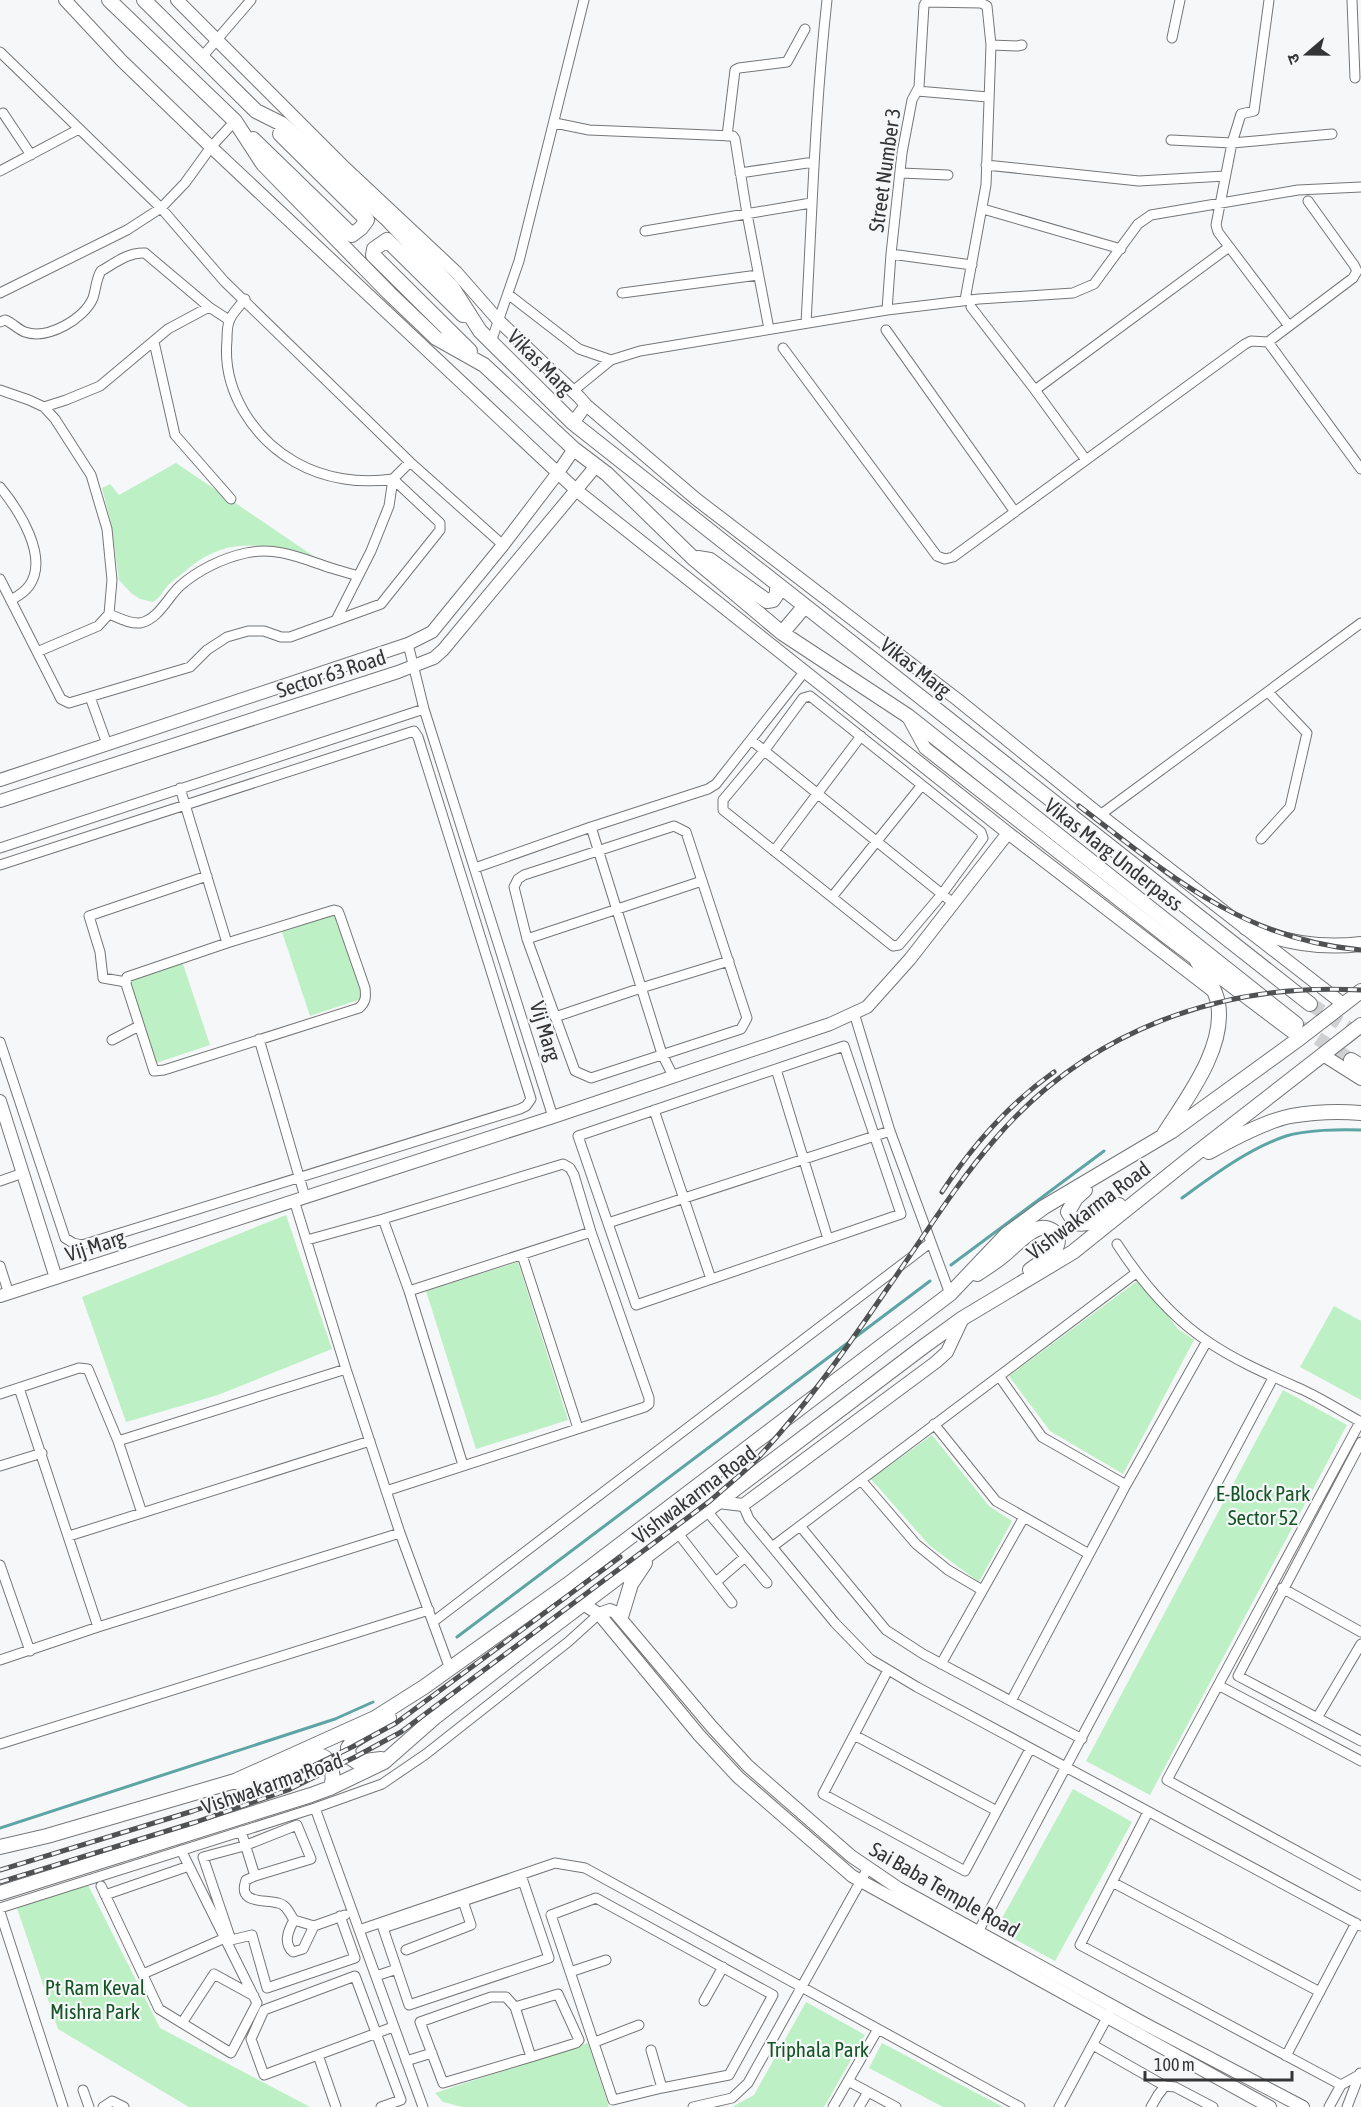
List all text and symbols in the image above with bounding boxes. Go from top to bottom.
north arrow [1277,24,1337,84]
text: उ [1283,51,1303,67]
street label: Street Number 3 [863,106,905,234]
street label: Vikas Marg [503,324,579,400]
street label: Vikas Marg [876,632,956,702]
street label: Sector 63 Road [273,644,389,702]
street label: Vikas Marg Underpass [1040,793,1188,915]
street label: Vij Marg [526,998,566,1064]
street label: Vishwakarma Road [1022,1156,1154,1264]
street label: Vij Marg [62,1224,128,1266]
street label: Vishwakarma Road [628,1440,760,1548]
park label: E-Block Park Sector 52 [1216,1481,1310,1529]
street label: Vishwakarma Road [198,1748,346,1818]
street label: Sai Baba Temple Road [866,1836,1024,1942]
park label: Pt Ram Keval Mishra Park [45,1975,146,2023]
park label: Triphala Park [767,2037,869,2061]
scale bar [1145,2044,1292,2082]
text: 100 m [1154,2054,1195,2075]

